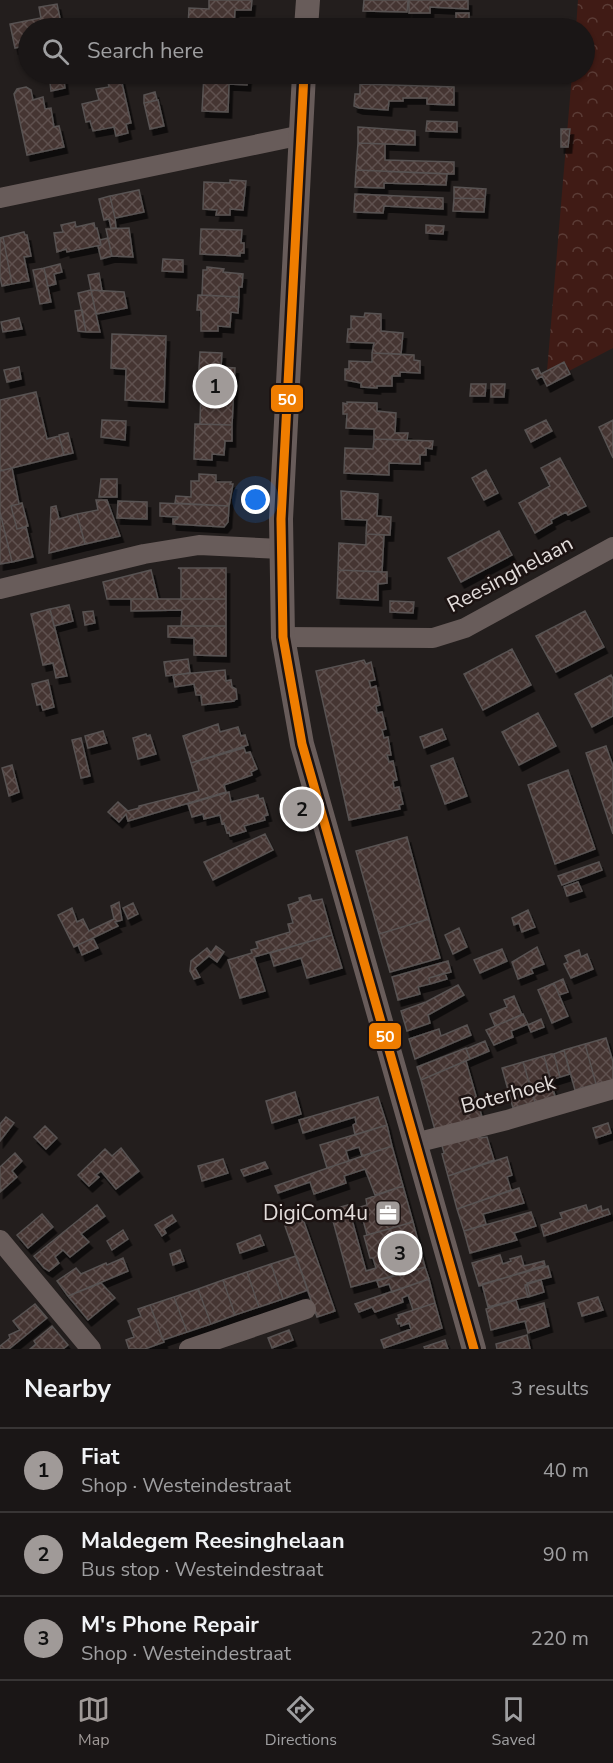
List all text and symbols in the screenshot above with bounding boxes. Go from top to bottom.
search box [18,18,595,84]
icon: search [39,35,72,68]
text: Search here [87,36,204,66]
pin: 1 [196,364,234,408]
line badge: 50 [270,384,304,413]
text: 50 [277,389,297,411]
your location [241,485,270,514]
street label: Reesinghelaan [442,529,578,619]
pin: 2 [282,786,322,832]
line badge: 50 [368,1022,402,1050]
text: 50 [375,1026,395,1048]
street label: Boterhoek [458,1068,559,1120]
office icon: DigiCom4u [373,1198,403,1228]
place label: DigiCom4u [263,1199,368,1227]
pin: 3 [380,1230,420,1276]
text: Nearby [24,1371,111,1406]
text: 3 results [511,1375,589,1402]
text: Fiat [81,1442,119,1472]
text: 1 [38,1457,50,1484]
text: 40 m [543,1457,589,1484]
text: Shop · Westeindestraat [81,1472,291,1499]
text: Maldegem Reesinghelaan [81,1526,345,1556]
text: 2 [38,1541,50,1568]
text: 90 m [543,1541,589,1568]
text: Bus stop · Westeindestraat [81,1556,323,1583]
text: M's Phone Repair [81,1610,259,1640]
text: 3 [38,1625,50,1652]
text: 220 m [531,1625,589,1652]
text: Shop · Westeindestraat [81,1640,291,1667]
tab: Map [77,1693,110,1751]
tab: Directions [265,1693,337,1751]
tab: Saved [492,1693,536,1751]

